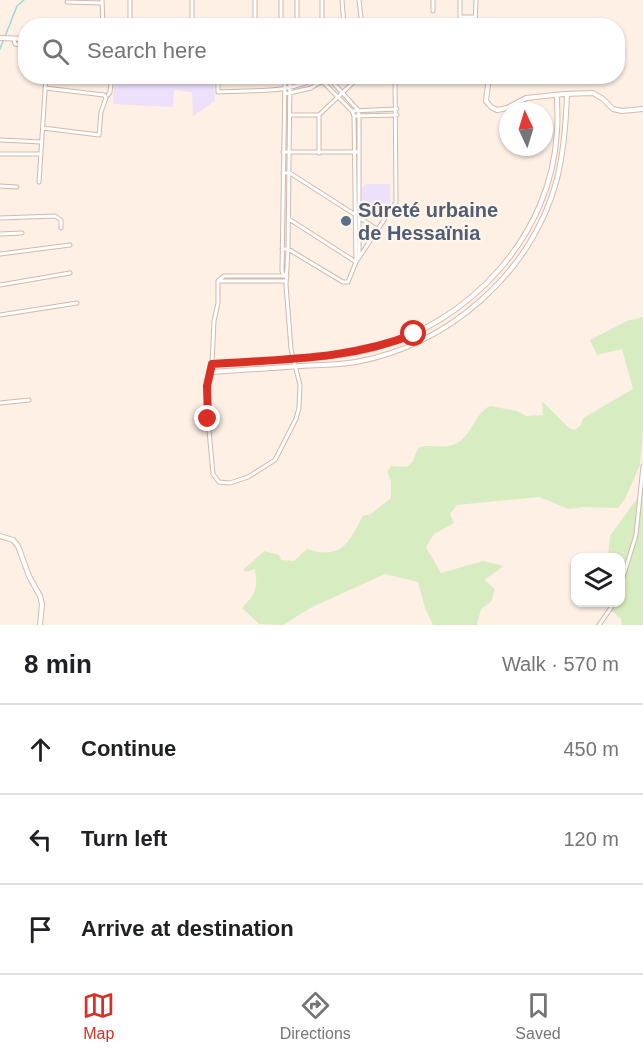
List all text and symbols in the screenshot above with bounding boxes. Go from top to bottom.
search box [18,18,625,84]
icon: search [39,35,72,68]
text: Search here [87,38,207,63]
north arrow [499,102,553,156]
place label: Sûreté urbaine de Hessaïnia [358,199,498,244]
marker: Sûreté urbaine de Hessaïnia [339,214,353,228]
route start [400,320,426,346]
route end [194,405,220,431]
map controls [571,553,625,607]
button: layers [571,553,625,607]
text: 8 min [24,649,92,679]
text: Walk · 570 m [502,653,619,675]
icon: ahead [24,733,57,766]
text: Continue [81,736,176,761]
text: 450 m [563,738,619,760]
icon: left [24,823,57,856]
text: Turn left [81,826,167,851]
text: 120 m [563,828,619,850]
icon: arrive [24,913,57,946]
text: Arrive at destination [81,916,294,941]
tab: Map [82,989,115,1043]
tab: Directions [280,989,351,1043]
tab: Saved [515,989,561,1043]

